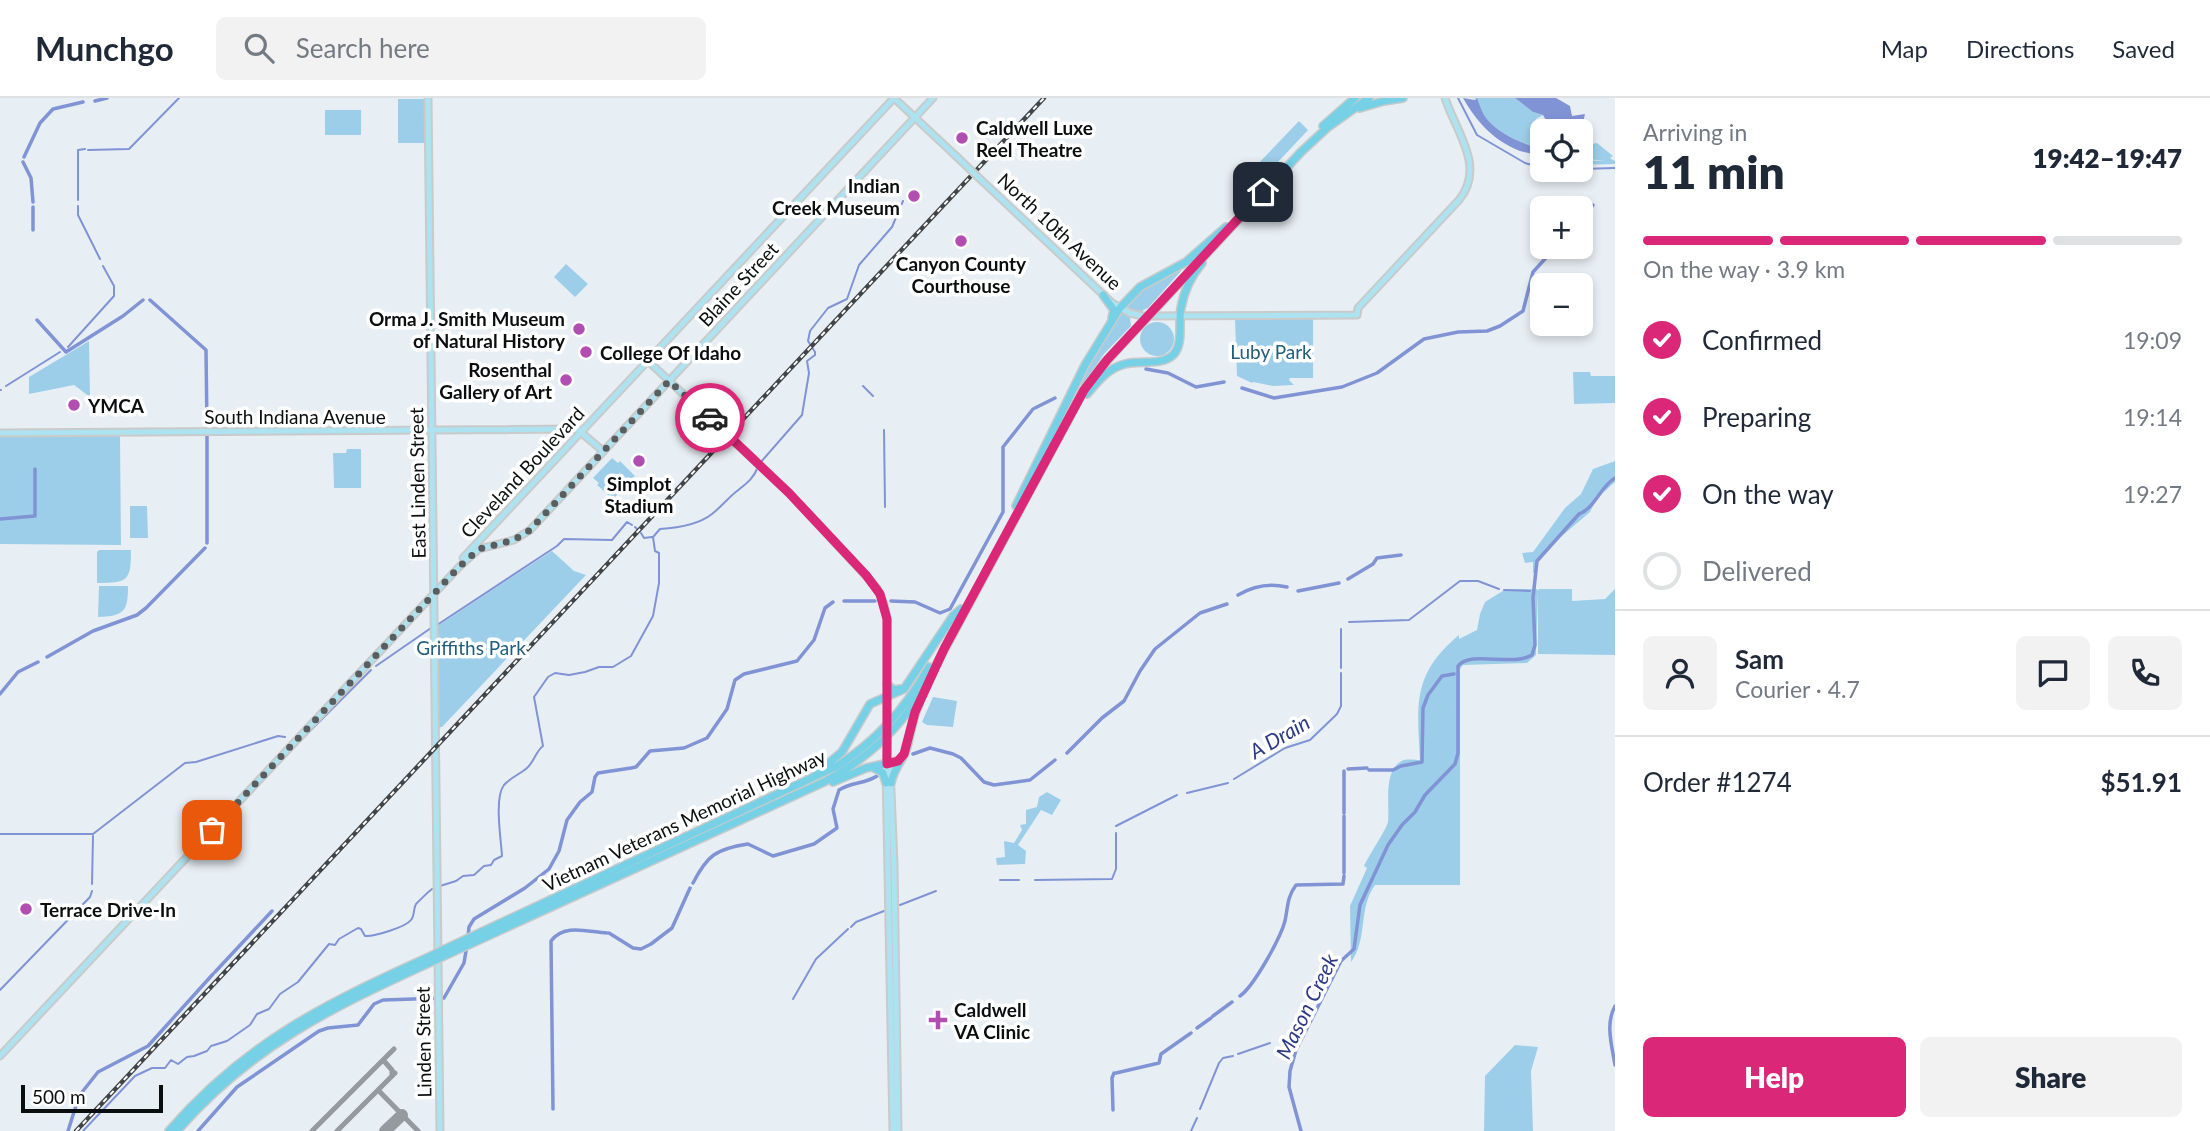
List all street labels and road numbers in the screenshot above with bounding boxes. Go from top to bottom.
street label: North 10th Avenue [993,168,1127,294]
street label: Blaine Street [693,237,783,331]
street label: Cleveland Boulevard [455,402,589,542]
street label: South Indiana Avenue [204,405,386,428]
street label: East Linden Street [404,407,430,559]
street label: Vietnam Veterans Memorial Highway [539,744,829,896]
street label: Linden Street [411,986,435,1098]

